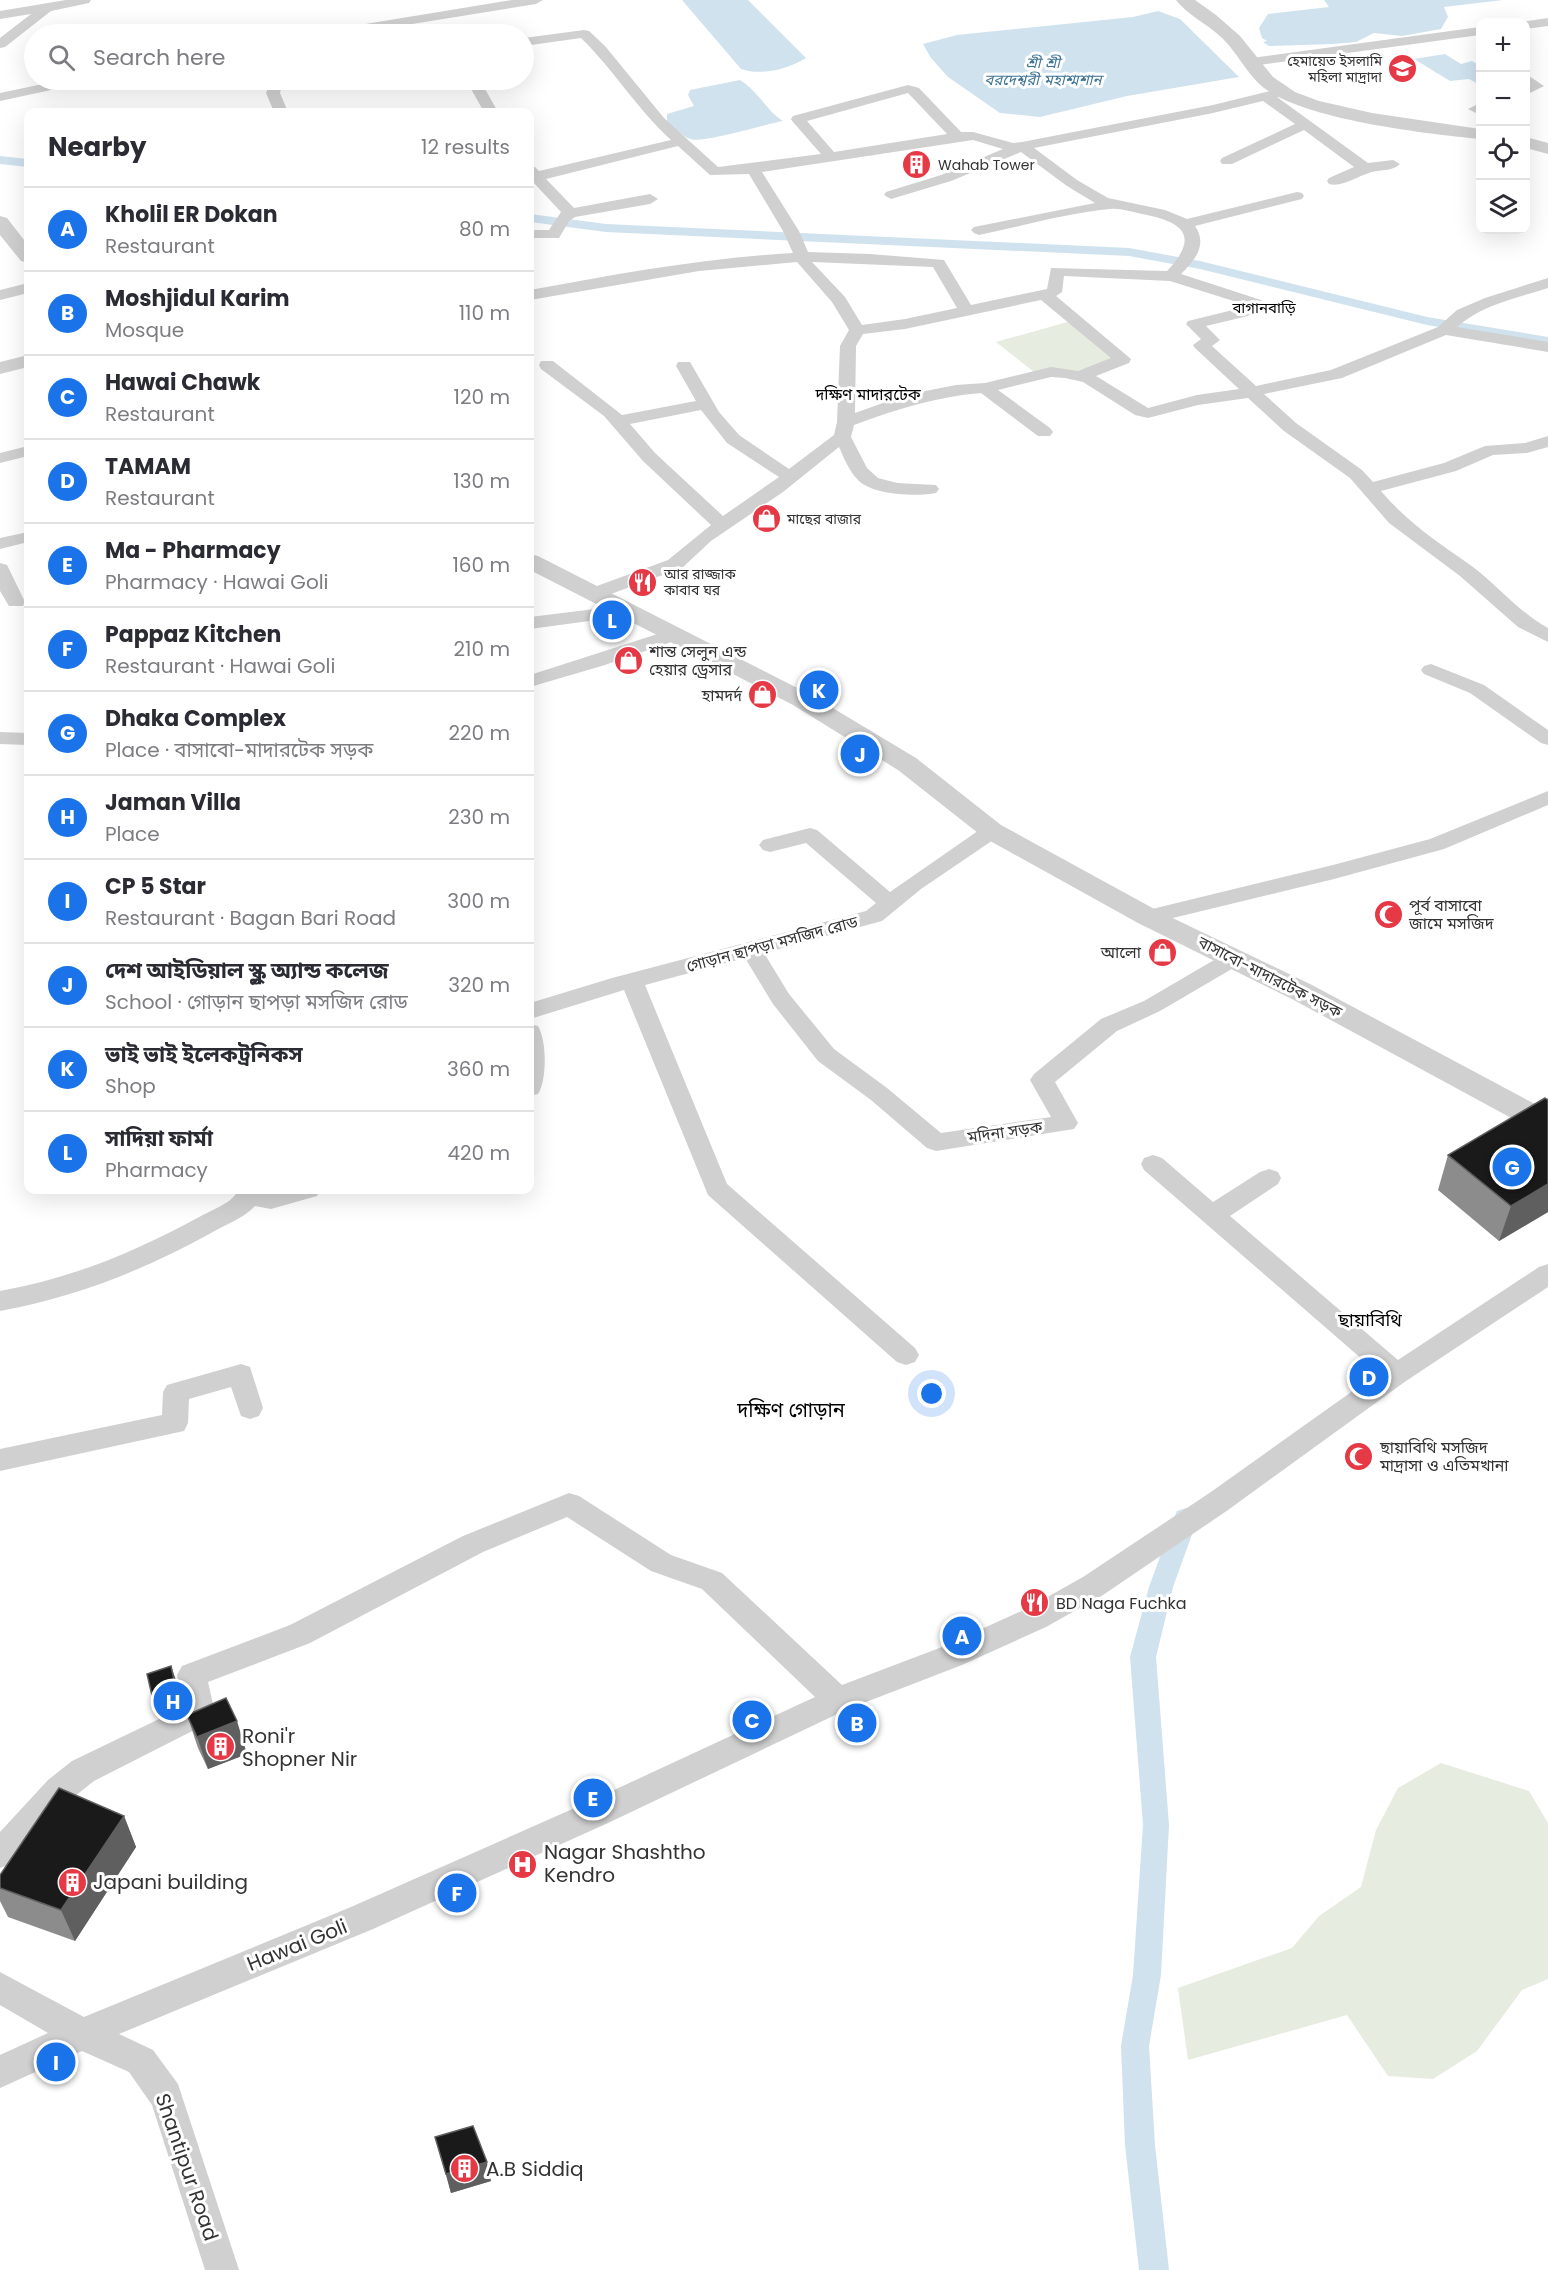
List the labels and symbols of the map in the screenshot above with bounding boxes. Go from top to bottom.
place label: হেমায়েত ইসলামি মহিলা মাদ্রাদা [1287,51,1382,87]
water label: শ্রী শ্রী বরদেশ্বরী মহাশ্মশান [984,52,1105,90]
school or university icon: হেমায়েত ইসলামি মহিলা মাদ্রাদা [1387,53,1419,85]
building icon: Wahab Tower [901,149,933,181]
place label: Wahab Tower [938,155,1035,175]
district label: বাগানবাড়ি [1231,297,1296,318]
district label: দক্ষিণ মাদারটেক [814,383,922,406]
shop icon: মাছের বাজার [750,503,782,535]
place label: মাছের বাজার [786,509,862,529]
place label: আর রাজ্জাক কাবাব ঘর [663,564,736,600]
restaurant icon: আর রাজ্জাক কাবাব ঘর [627,566,659,598]
pin: L [592,598,632,642]
place label: শান্ত সেলুন এন্ড হেয়ার ড্রেসার [648,640,747,681]
shop icon: শান্ত সেলুন এন্ড হেয়ার ড্রেসার [612,644,644,676]
pin: K [800,668,838,712]
shop icon: হামদর্দ [747,679,779,711]
place label: হামদর্দ [701,684,743,707]
pin: J [840,732,880,777]
place label: পূর্ব বাসাবো জামে মসজিদ [1408,894,1495,935]
mosque icon: পূর্ব বাসাবো জামে মসজিদ [1372,898,1404,930]
street label: গোড়ান ছাপড়া মসজিদ রোড [684,910,861,978]
street label: বাসাবো-মাদারটেক সড়ক [1193,930,1347,1024]
shop icon: আলো [1146,936,1178,968]
place label: আলো [1100,941,1142,964]
street label: মদিনা সড়ক [965,1115,1045,1149]
pin: G [1492,1144,1532,1190]
district label: ছায়াবিথি [1337,1307,1402,1332]
pin: D [1350,1354,1388,1400]
your location [917,1379,946,1408]
district label: দক্ষিণ গোড়ান [736,1396,846,1424]
place label: ছায়াবিথি মসজিদ মাদ্রাসা ও এতিমখানা [1379,1436,1509,1477]
mosque icon: ছায়াবিথি মসজিদ মাদ্রাসা ও এতিমখানা [1343,1440,1375,1472]
restaurant icon: BD Naga Fuchka [1019,1587,1051,1619]
place label: BD Naga Fuchka [1056,1592,1187,1615]
pin: A [942,1614,982,1658]
pin: H [154,1678,192,1724]
pin: C [732,1698,771,1742]
pin: B [838,1700,876,1746]
place label: Roni'r Shopner Nir [242,1722,357,1773]
building icon: Roni'r Shopner Nir [205,1731,237,1763]
pin: E [574,1776,612,1820]
place label: Nagar Shashtho Kendro [544,1838,706,1889]
hospital icon: Nagar Shashtho Kendro [507,1848,539,1880]
building icon: Japani building [56,1866,88,1898]
place label: Japani building [93,1868,248,1896]
pin: F [438,1870,476,1916]
street label: Hawai Goli [243,1912,351,1978]
pin: I [36,2040,76,2084]
street label: Shantipur Road [149,2090,225,2244]
building icon: A.B Siddiq [449,2153,481,2185]
place label: A.B Siddiq [486,2155,583,2183]

